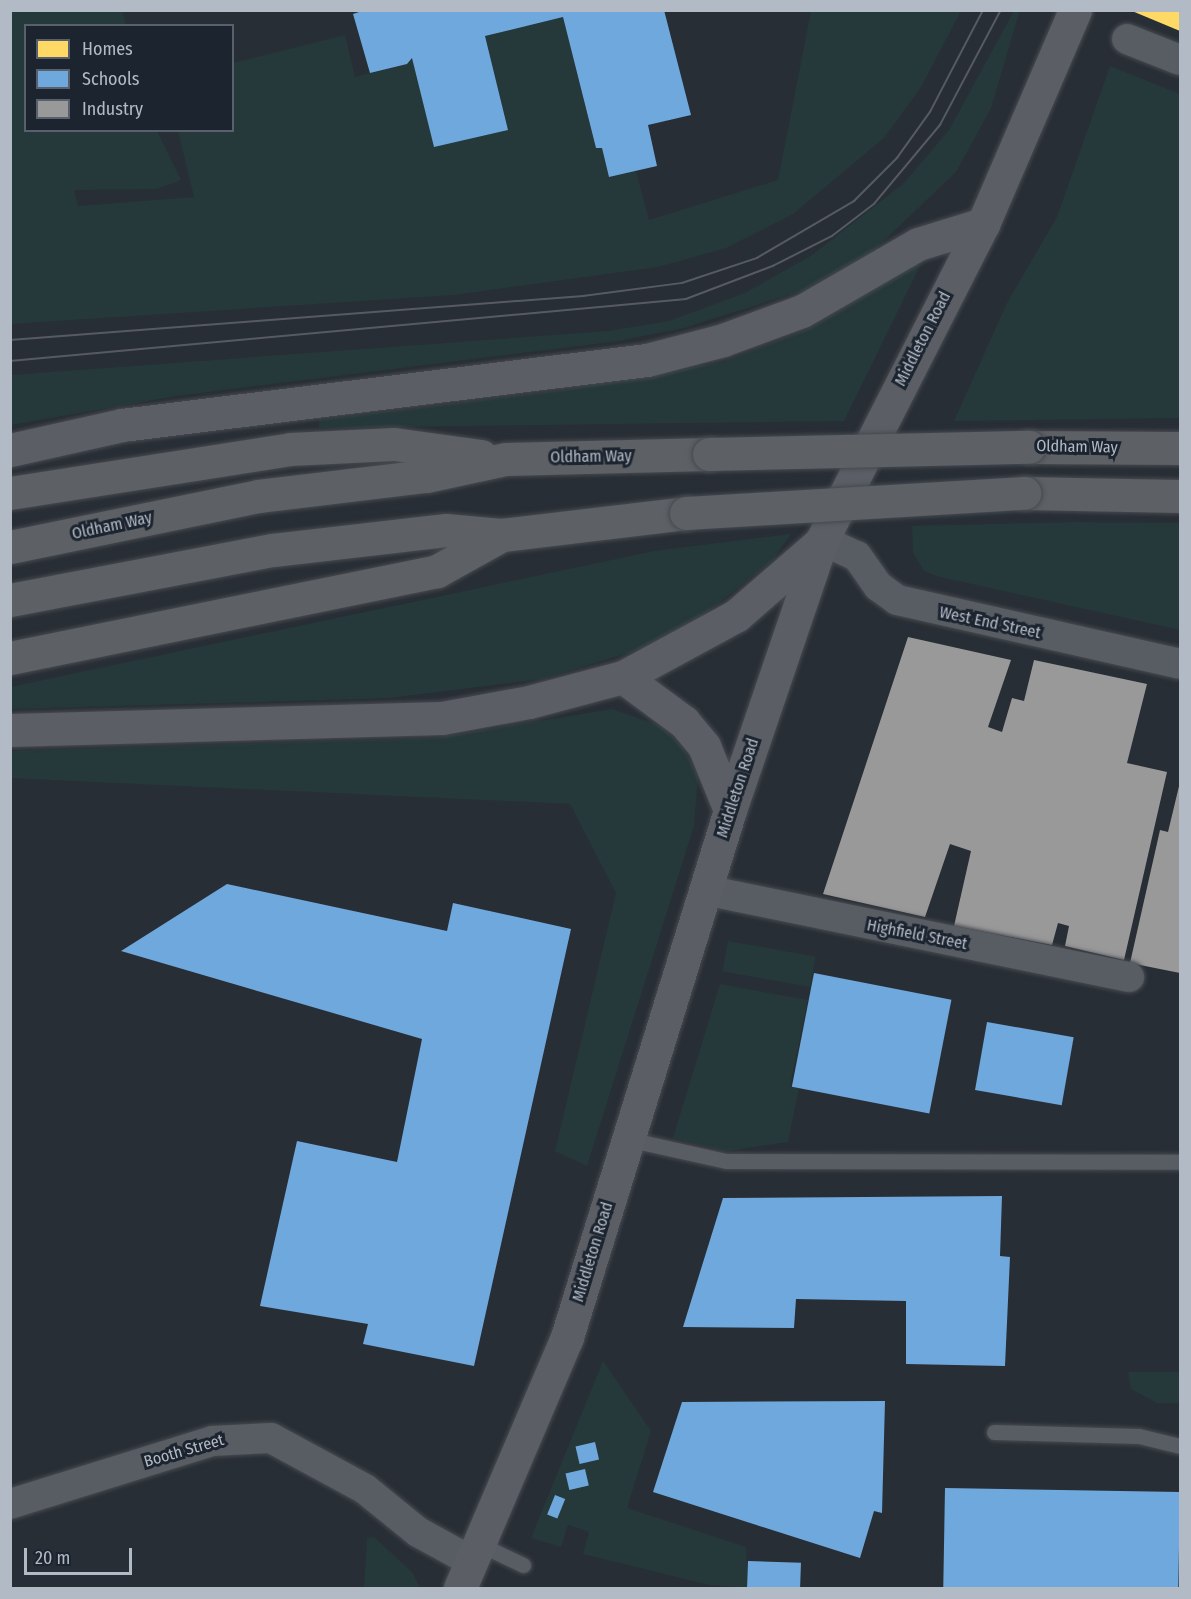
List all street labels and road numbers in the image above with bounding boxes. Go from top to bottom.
street label: Middleton Road [891,289,955,389]
street label: Oldham Way [1036,437,1118,457]
street label: Oldham Way [550,447,632,467]
street label: Oldham Way [70,508,154,544]
street label: West End Street [938,603,1042,643]
street label: Middleton Road [713,736,763,840]
street label: Highfield Street [865,916,969,954]
street label: Middleton Road [569,1200,617,1304]
street label: Booth Street [142,1430,226,1472]

